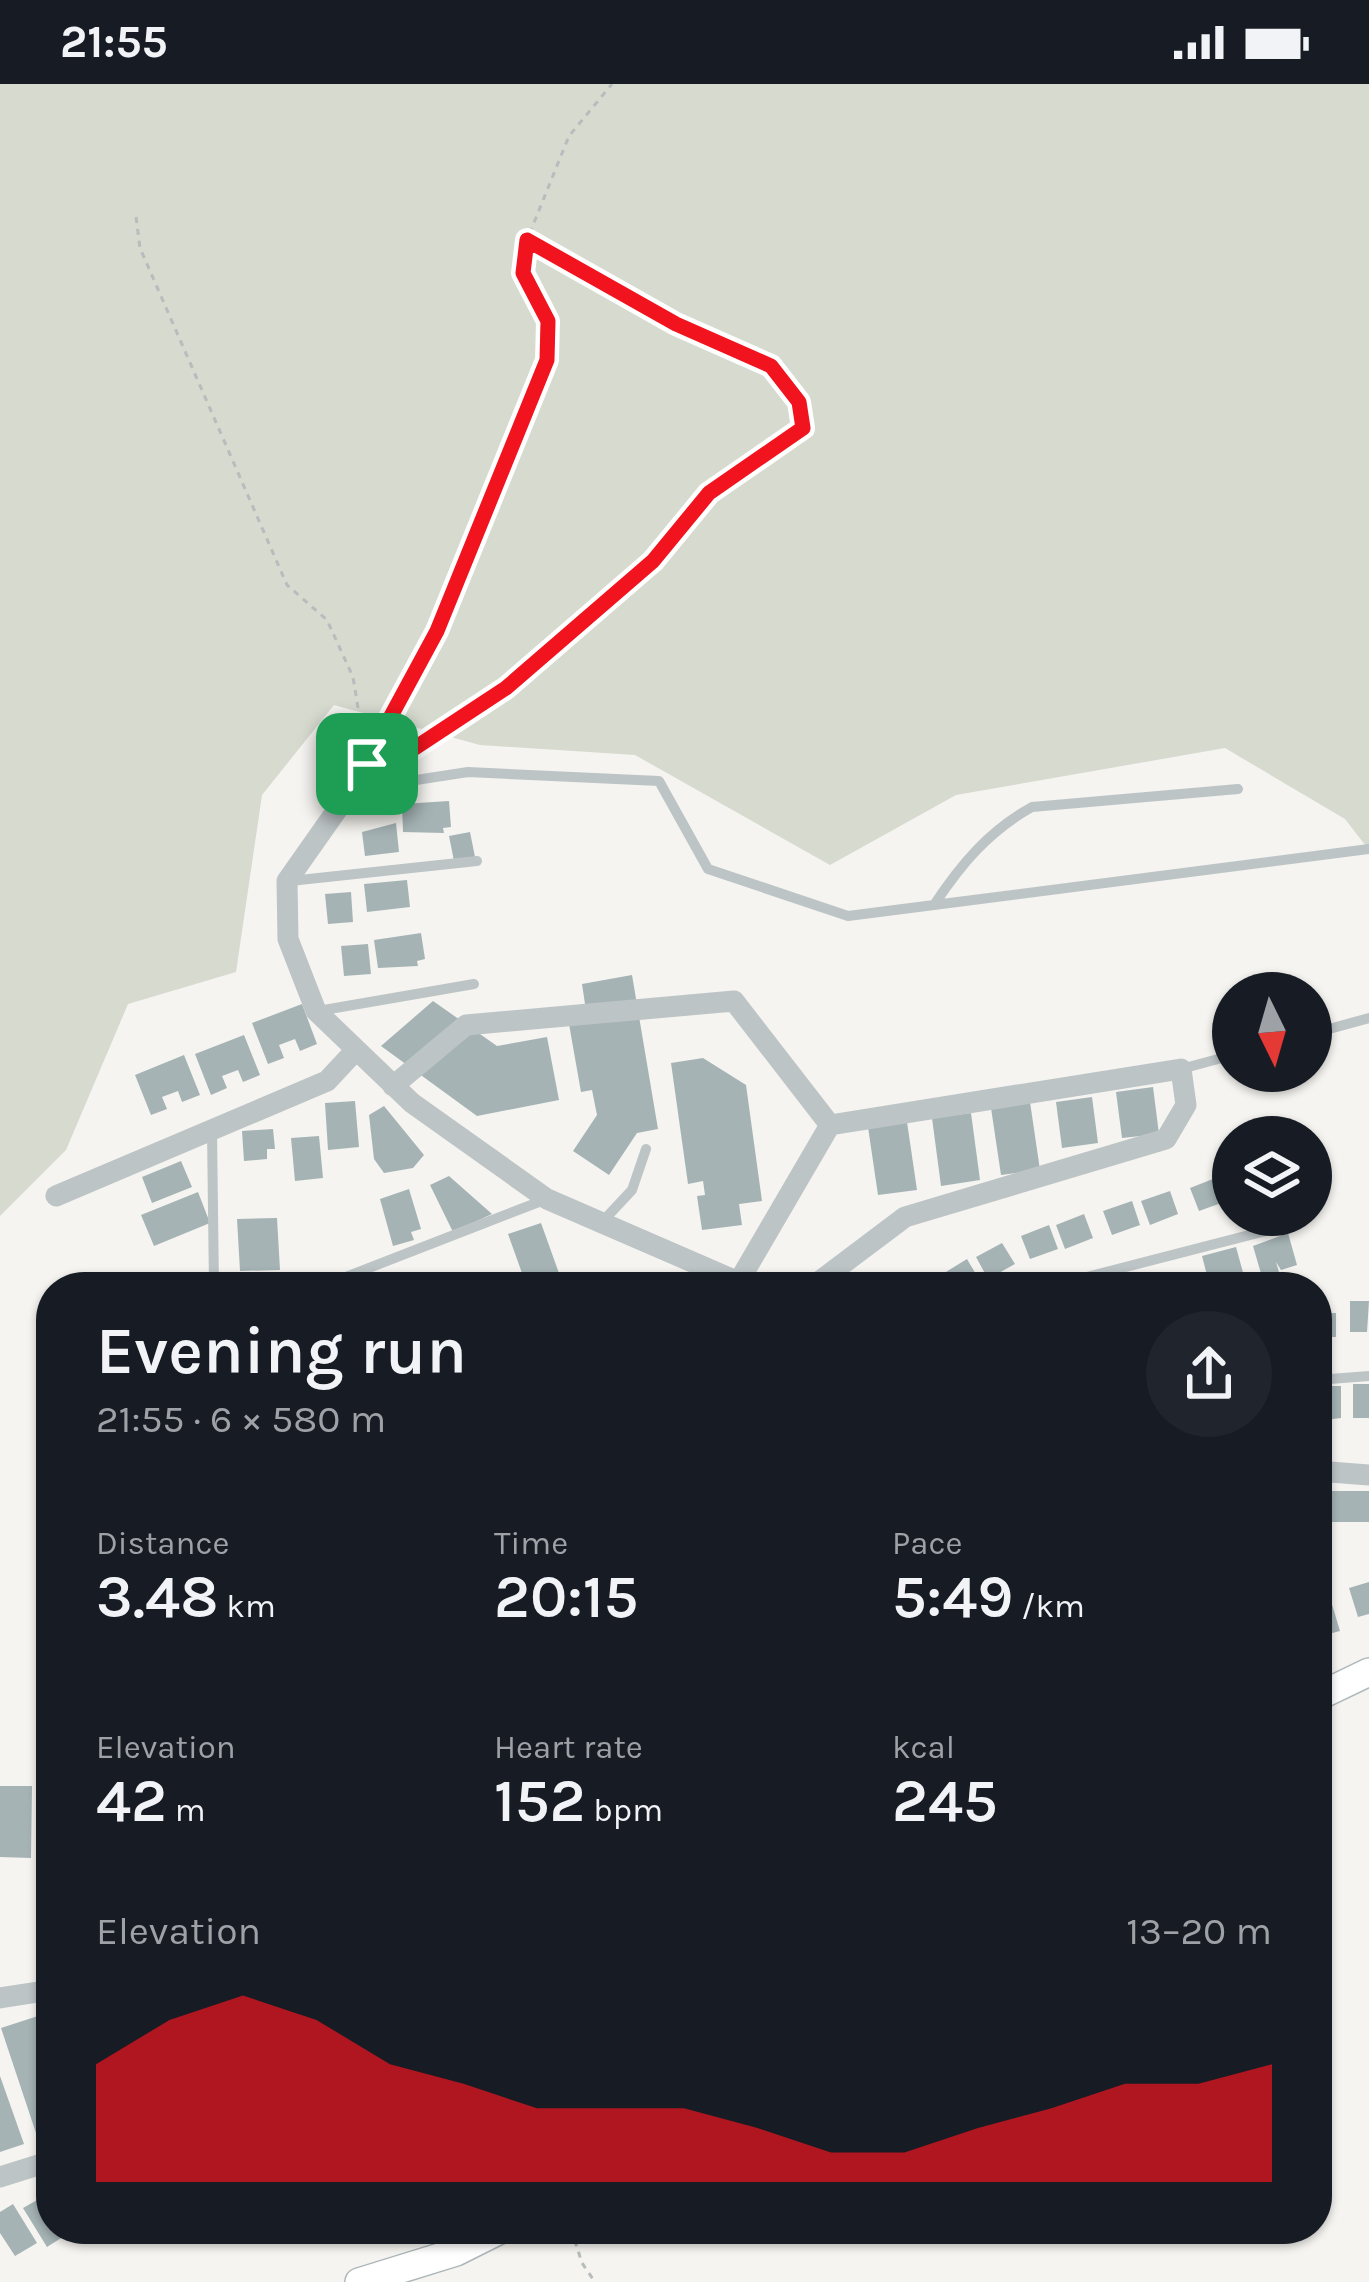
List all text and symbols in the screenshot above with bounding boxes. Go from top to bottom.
text: 21:55 [60,16,168,68]
pin [316,713,418,815]
icon: arrive [334,731,400,797]
north arrow [1212,972,1332,1092]
map controls [1212,972,1332,1236]
button: layers [1212,1116,1332,1236]
button: share [1146,1311,1272,1437]
text: Evening run [96,1312,467,1390]
text: 21:55 · 6 × 580 m [96,1396,386,1442]
text: Distance [96,1524,229,1562]
text: Time [494,1524,568,1562]
text: Pace [892,1524,962,1562]
text: 3.48 [96,1562,218,1632]
text: 20:15 [494,1562,638,1632]
text: 5:49 [892,1562,1013,1632]
text: km [218,1587,276,1625]
text: /km [1013,1587,1085,1625]
text: Elevation [96,1728,236,1766]
text: Heart rate [494,1728,643,1766]
text: kcal [892,1728,955,1766]
text: 42 [96,1766,167,1836]
text: 152 [494,1766,585,1836]
text: 245 [892,1766,998,1836]
text: m [167,1791,206,1829]
text: bpm [585,1791,663,1829]
text: Elevation [96,1908,261,1954]
text: 13–20 m [1126,1908,1272,1954]

